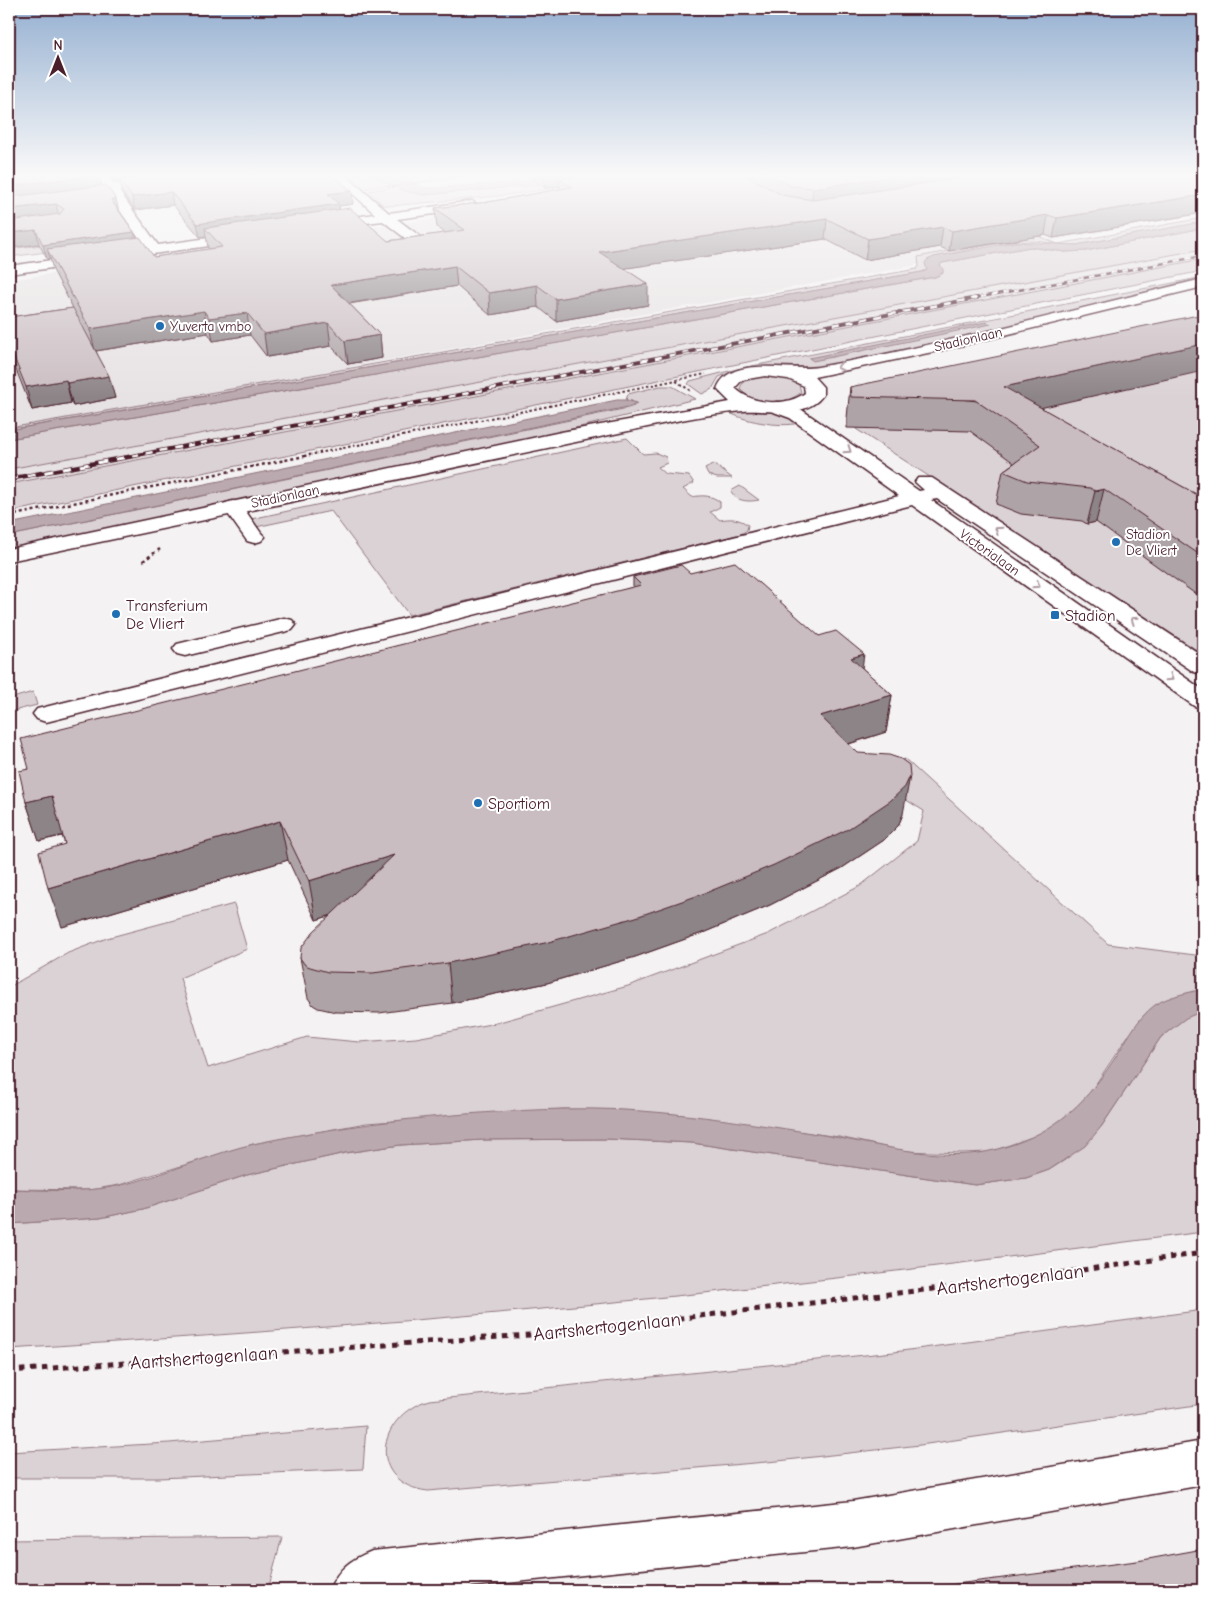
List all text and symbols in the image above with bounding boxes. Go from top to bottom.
north arrow [32,32,82,82]
text: N [53,37,63,54]
place label: Yuverta vmbo [170,318,251,335]
marker: Yuverta vmbo [154,320,166,332]
street label: Stadionlaan [932,323,1004,356]
one-way arrow [836,361,845,371]
one-way arrow [842,444,851,453]
street label: Stadionlaan [249,481,321,512]
street label: Victorialaan [956,525,1023,579]
place label: Stadion De Vliert [1126,526,1178,559]
one-way arrow [995,527,1004,536]
marker: Stadion De Vliert [1110,536,1122,548]
one-way arrow [1031,579,1041,588]
place label: Transferium De Vliert [126,597,208,633]
place label: Stadion [1065,607,1116,625]
marker: Transferium De Vliert [110,608,122,620]
marker: Stadion [1049,609,1061,621]
one-way arrow [1130,617,1139,626]
one-way arrow [1165,672,1174,681]
place label: Sportiom [488,795,550,813]
marker: Sportiom [472,797,484,809]
street label: Aartshertogenlaan [935,1260,1085,1300]
street label: Aartshertogenlaan [532,1308,682,1346]
street label: Aartshertogenlaan [129,1342,279,1374]

